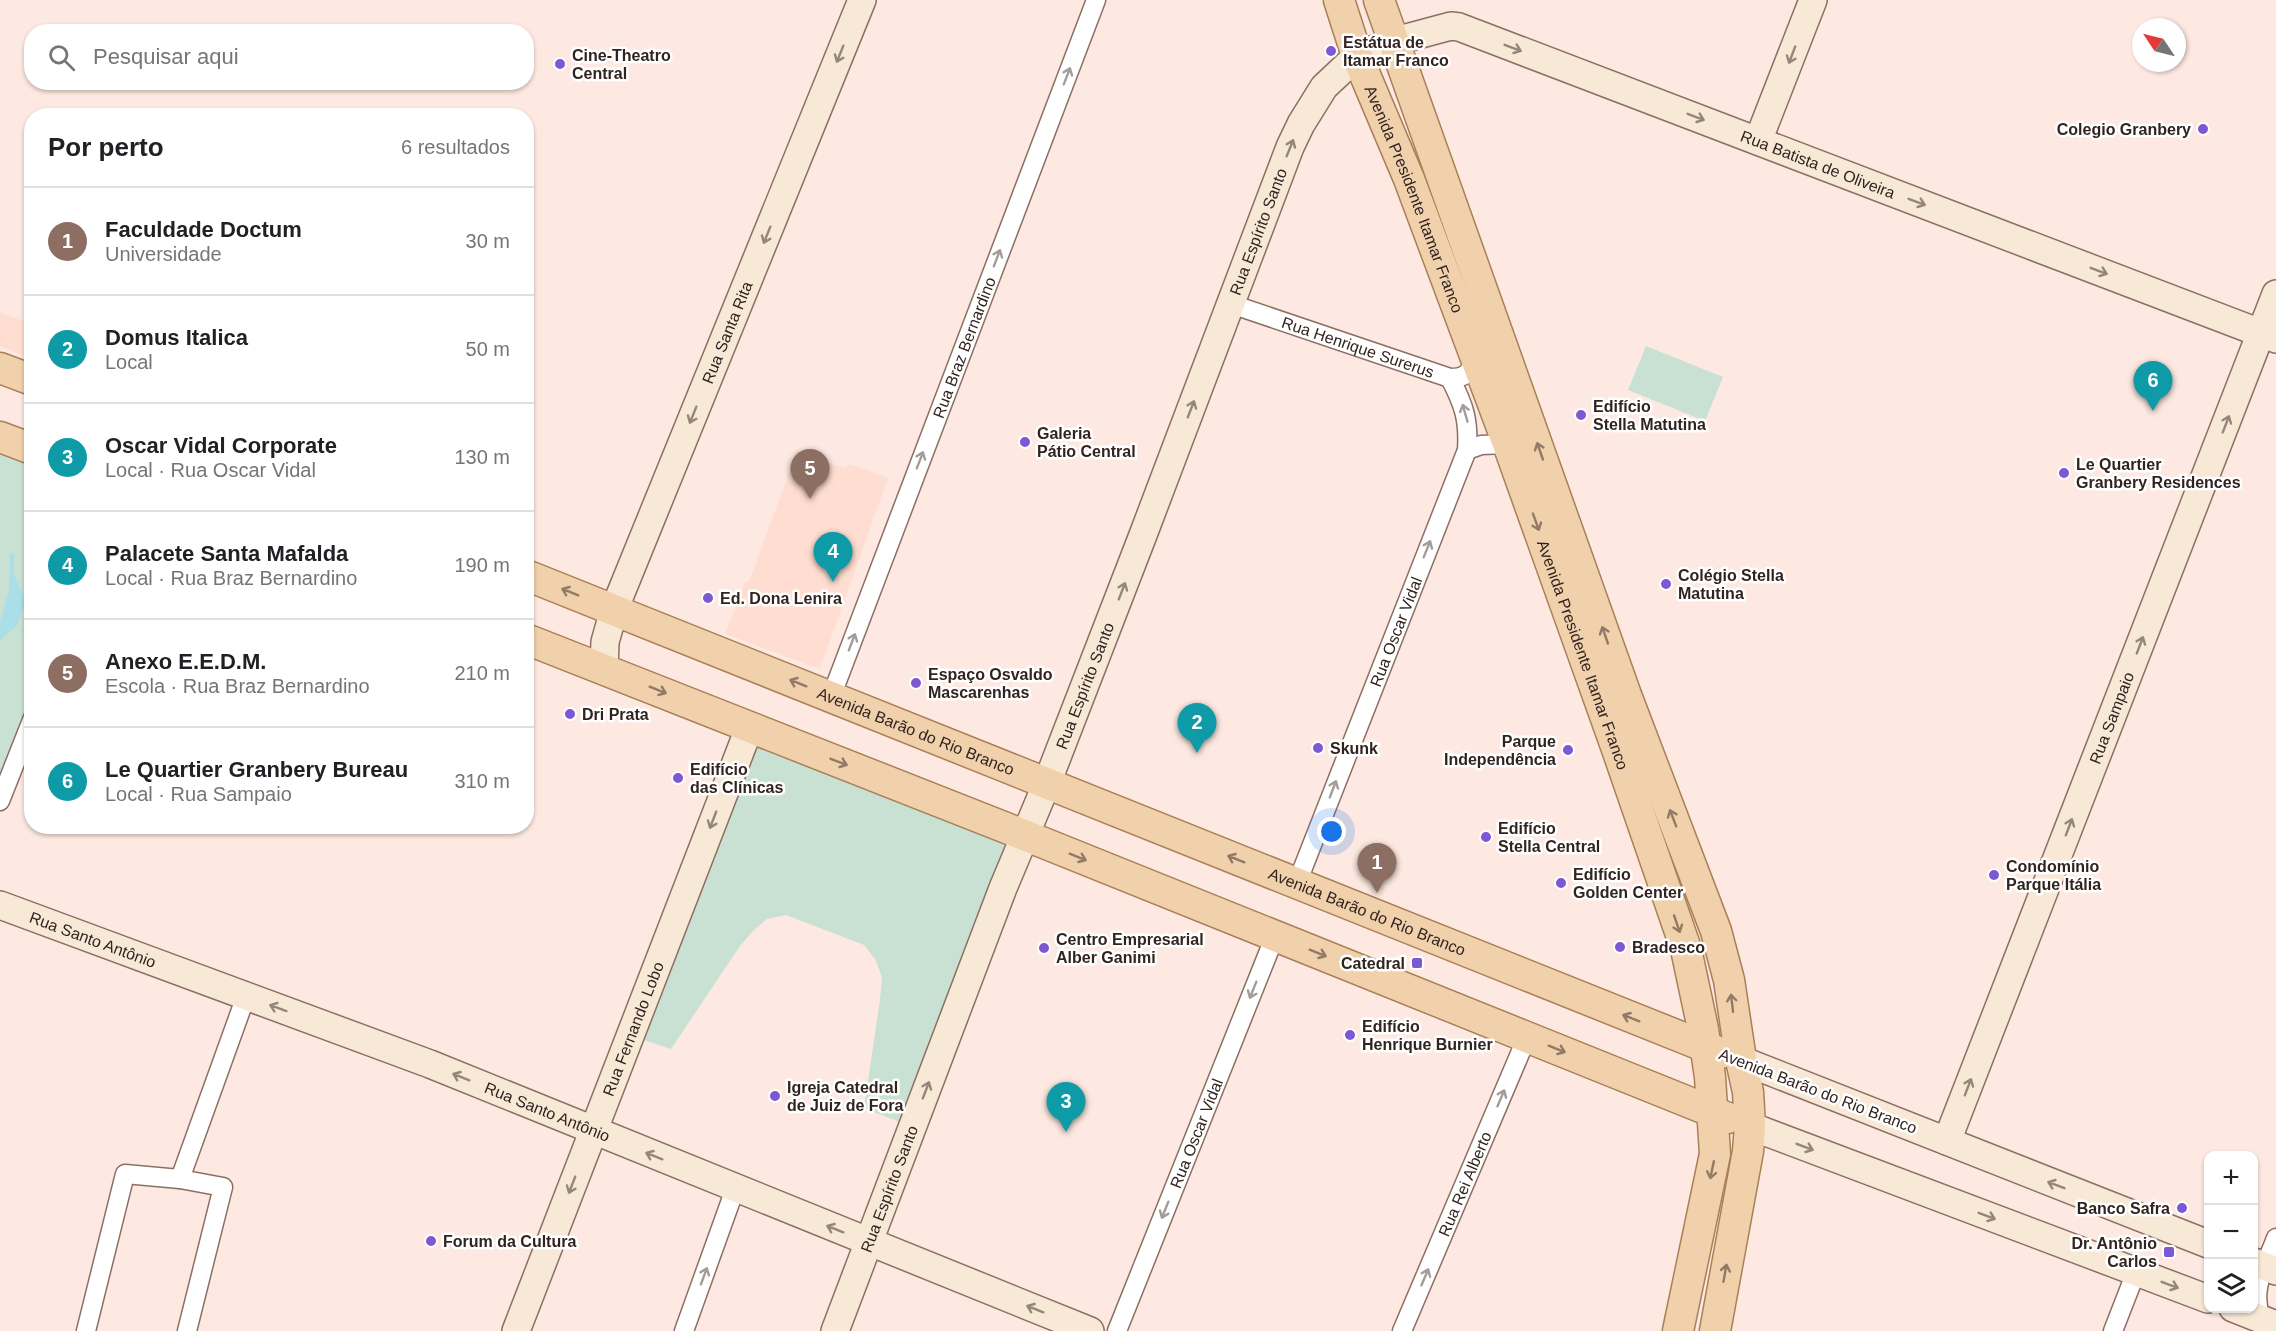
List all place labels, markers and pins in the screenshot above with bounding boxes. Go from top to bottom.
place label: Estátua de Itamar Franco [1343,34,1449,69]
marker: Estátua de Itamar Franco [1324,44,1338,58]
place label: Cine-Theatro Central [572,47,671,82]
marker: Cine-Theatro Central [553,57,567,71]
place label: Colegio Granbery [2057,121,2191,138]
marker: Colegio Granbery [2196,122,2210,136]
pin: 6 [2134,362,2172,411]
place label: Edifício Stella Matutina [1593,398,1706,433]
marker: Edifício Stella Matutina [1574,408,1588,422]
place label: Galeria Pátio Central [1037,425,1136,460]
marker: Galeria Pátio Central [1018,435,1032,449]
pin: 5 [790,450,830,499]
place label: Le Quartier Granbery Residences [2076,456,2241,491]
marker: Le Quartier Granbery Residences [2057,466,2071,480]
pin: 4 [814,532,852,582]
place label: Colégio Stella Matutina [1678,567,1784,602]
marker: Colégio Stella Matutina [1659,577,1673,591]
place label: Ed. Dona Lenira [720,590,842,607]
marker: Ed. Dona Lenira [701,591,715,605]
place label: Espaço Osvaldo Mascarenhas [928,666,1053,701]
marker: Espaço Osvaldo Mascarenhas [909,676,923,690]
pin: 2 [1178,704,1216,753]
place label: Dri Prata [582,706,649,723]
marker: Dri Prata [563,707,577,721]
place label: Parque Independência [1444,733,1556,768]
place label: Skunk [1330,740,1378,757]
marker: Skunk [1311,741,1325,755]
marker: Parque Independência [1561,743,1575,757]
place label: Edifício das Clínicas [690,761,783,796]
marker: Edifício das Clínicas [671,771,685,785]
place label: Edifício Stella Central [1498,820,1600,855]
marker: Edifício Stella Central [1479,830,1493,844]
pin: 1 [1358,844,1396,893]
place label: Condomínio Parque Itália [2006,858,2101,893]
place label: Edifício Golden Center [1573,866,1683,901]
marker: Condomínio Parque Itália [1987,868,2001,882]
marker: Edifício Golden Center [1554,876,1568,890]
place label: Centro Empresarial Alber Ganimi [1056,931,1204,966]
place label: Bradesco [1632,939,1705,956]
marker: Bradesco [1613,940,1627,954]
marker: Centro Empresarial Alber Ganimi [1037,941,1051,955]
place label: Catedral [1341,955,1405,972]
marker: Catedral [1410,956,1424,970]
place label: Edifício Henrique Burnier [1362,1018,1493,1053]
marker: Edifício Henrique Burnier [1343,1028,1357,1042]
place label: Igreja Catedral de Juiz de Fora [787,1079,904,1114]
pin: 3 [1046,1082,1086,1132]
marker: Igreja Catedral de Juiz de Fora [768,1089,782,1103]
place label: Banco Safra [2077,1200,2170,1217]
marker: Banco Safra [2175,1201,2189,1215]
place label: Forum da Cultura [443,1233,576,1250]
marker: Forum da Cultura [424,1234,438,1248]
place label: Dr. Antônio Carlos [2071,1235,2157,1270]
marker: Dr. Antônio Carlos [2162,1245,2176,1259]

